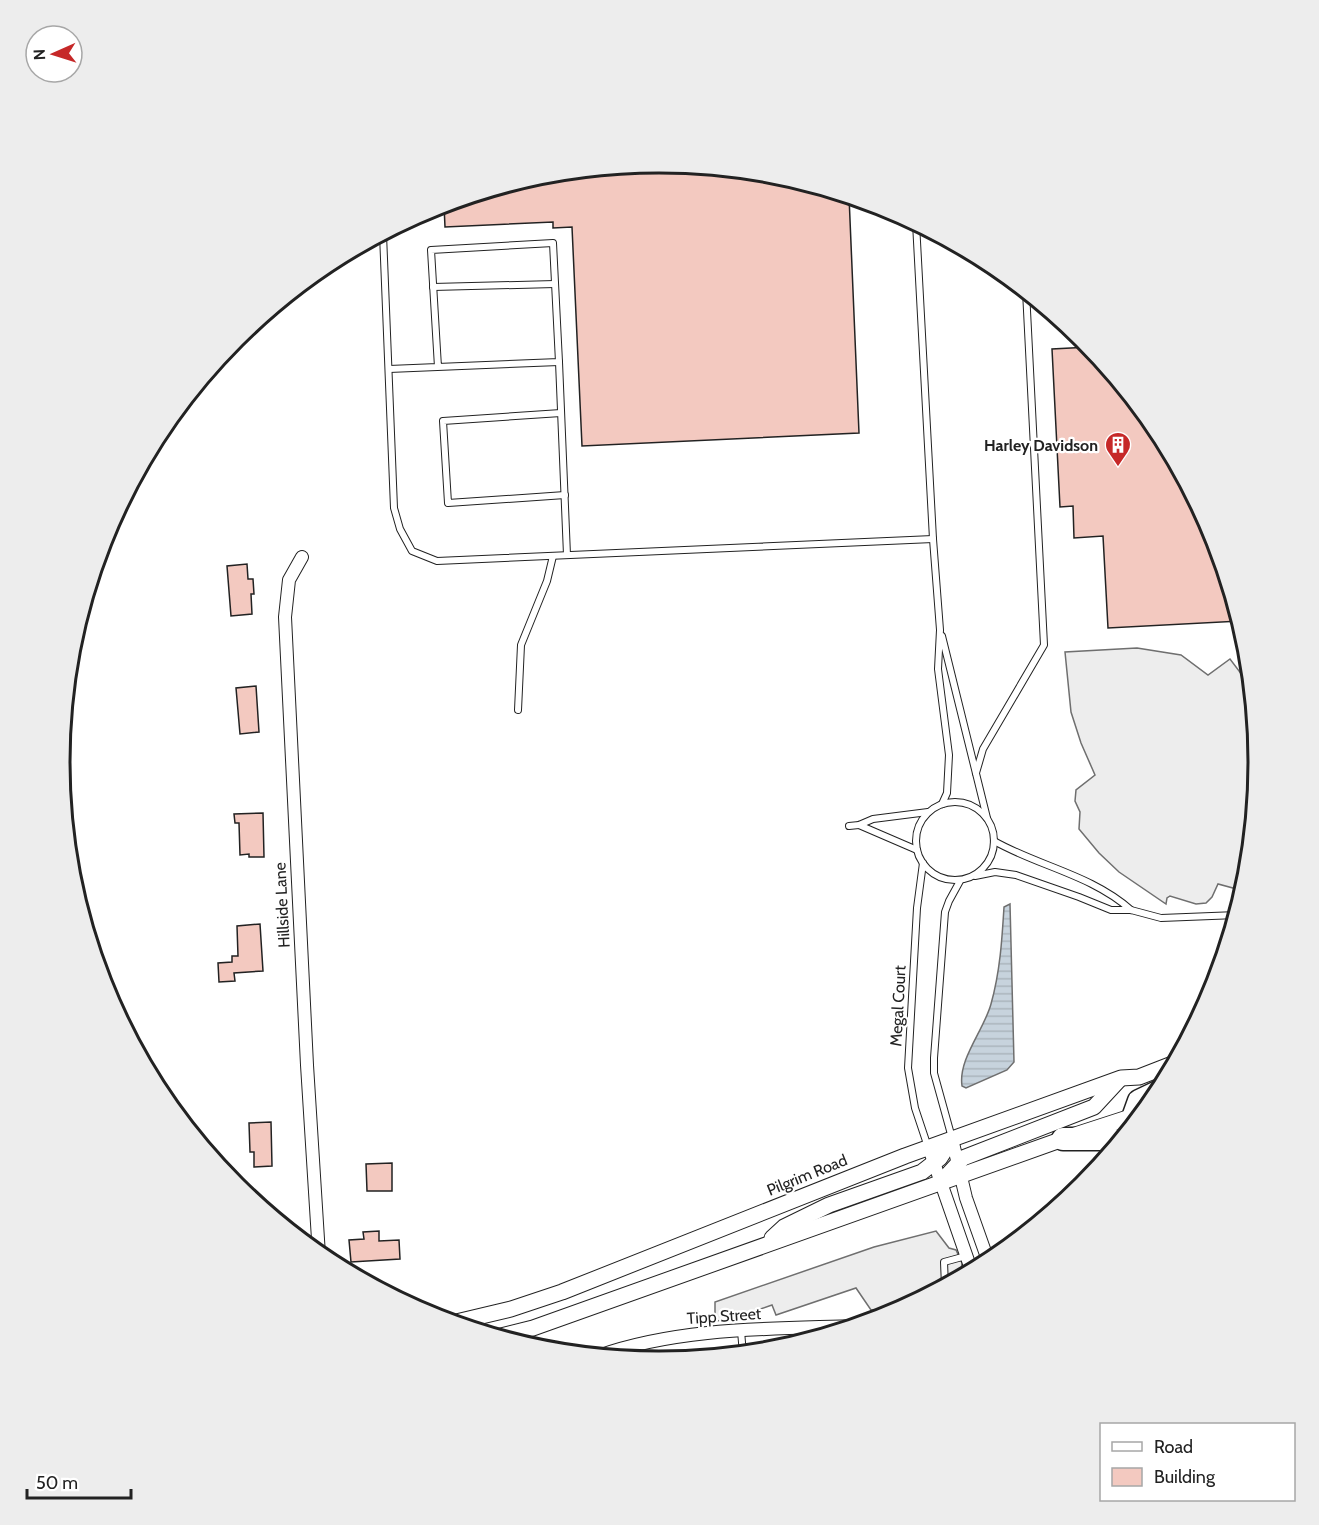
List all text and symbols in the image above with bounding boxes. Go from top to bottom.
north arrow [24,24,84,84]
text: N [30,49,49,61]
building icon: Harley Davidson [1103,430,1133,468]
place label: Harley Davidson [984,436,1098,455]
street label: Hillside Lane [270,862,294,948]
street label: Megal Court [886,964,910,1047]
street label: Pilgrim Road [764,1150,850,1200]
street label: Tipp Street [686,1304,762,1328]
legend [1100,1423,1295,1501]
text: Road [1154,1436,1193,1458]
scale bar [27,1462,130,1500]
text: Building [1154,1466,1216,1488]
text: 50 m [36,1472,78,1494]

